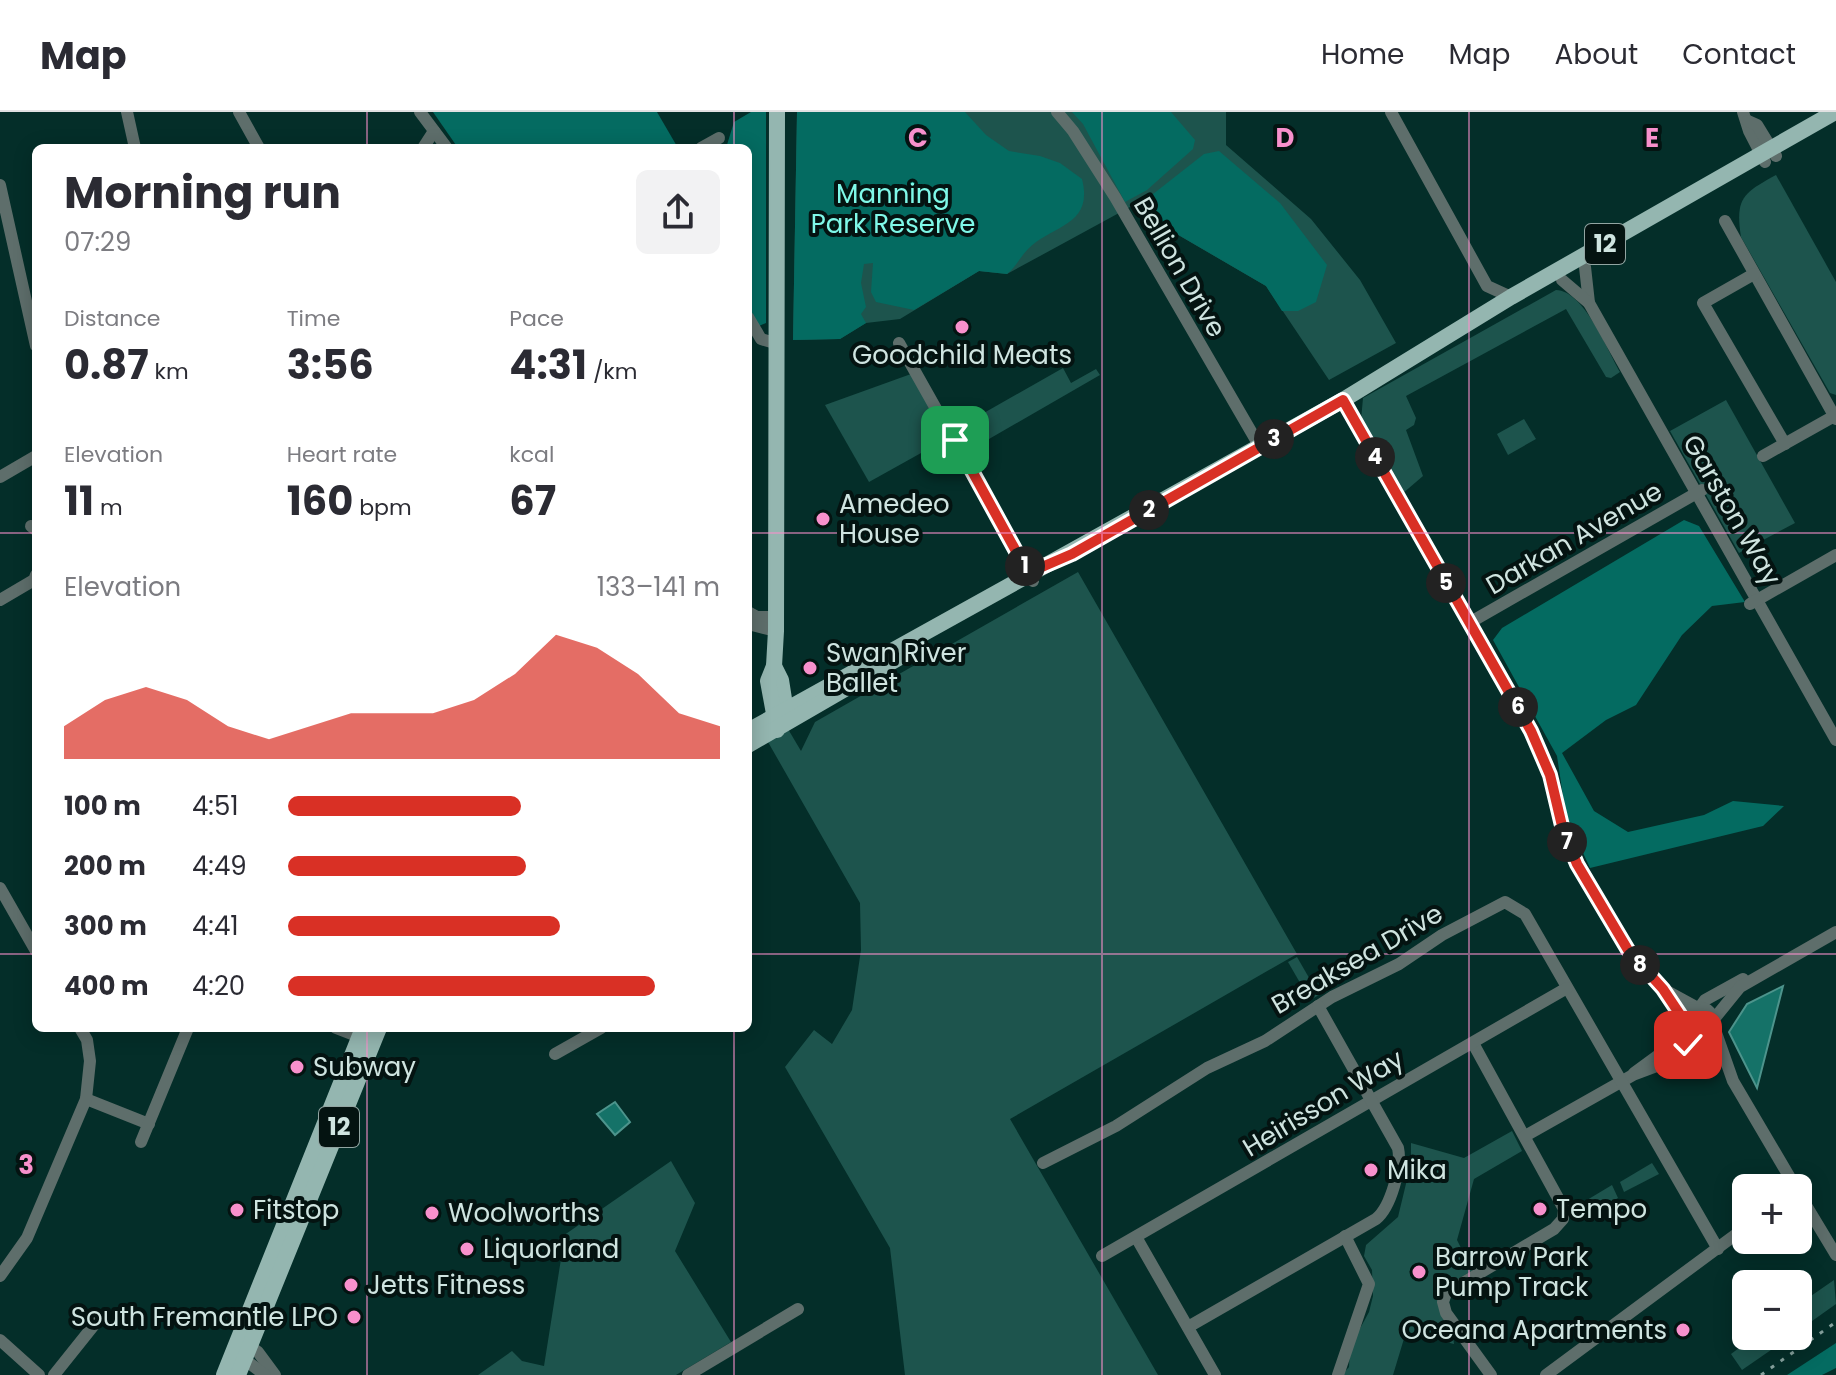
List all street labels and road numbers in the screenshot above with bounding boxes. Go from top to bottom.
street label: Bellion Drive [1125,190,1235,344]
road number: 12 [1585,224,1625,264]
street label: Garston Way [1674,428,1790,592]
street label: Darkan Avenue [1479,473,1669,603]
street label: Breaksea Drive [1265,895,1449,1023]
street label: Heirisson Way [1236,1041,1410,1165]
road number: 12 [319,1107,359,1147]

